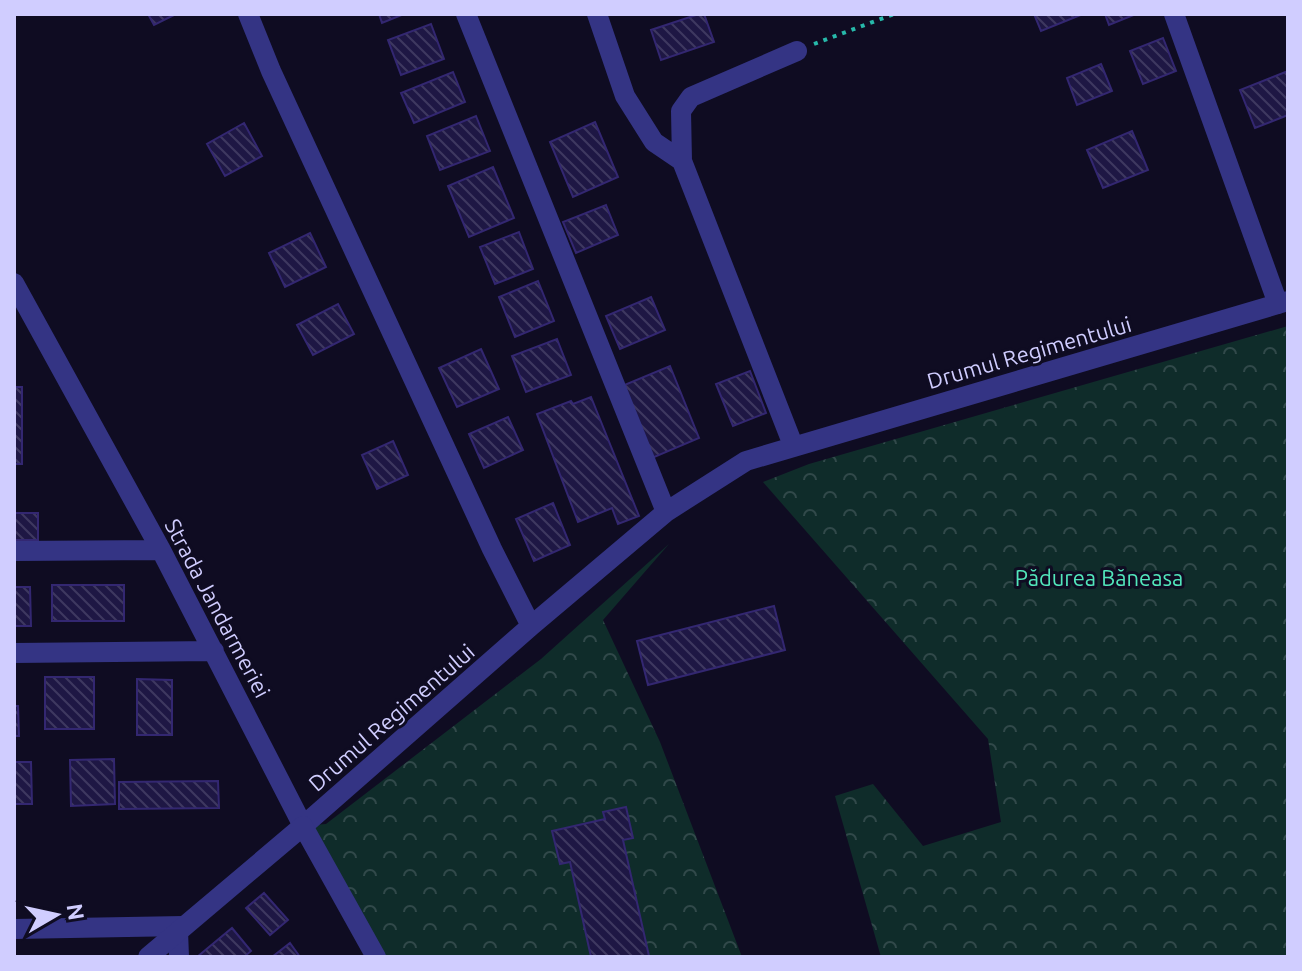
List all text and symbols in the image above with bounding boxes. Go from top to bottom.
street label: Drumul Regimentului [924,311,1134,393]
street label: Strada Jandarmeriei [160,514,276,702]
park label: Pădurea Băneasa [1015,565,1183,590]
street label: Drumul Regimentului [303,638,479,796]
north arrow [16,875,96,955]
text: N [63,902,90,922]

